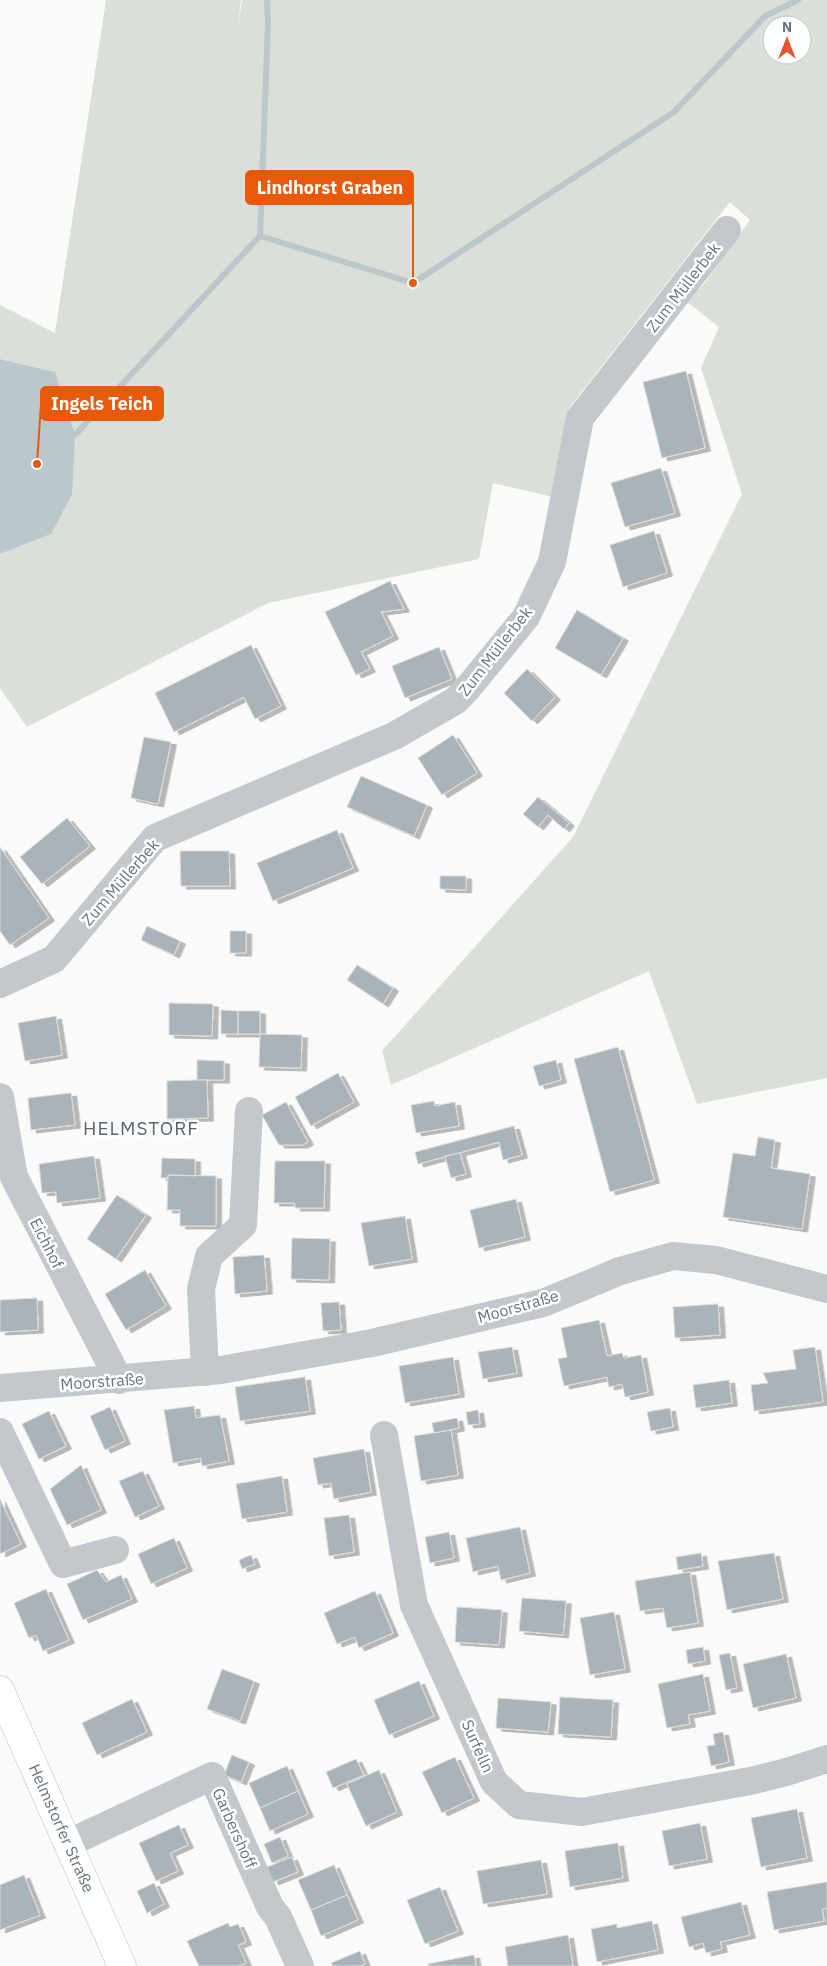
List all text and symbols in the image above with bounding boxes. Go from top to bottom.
north arrow [762,15,812,65]
text: N [782,18,792,36]
callout: Lindhorst Graben [246,171,413,204]
text: Lindhorst Graben [257,176,403,199]
street label: Zum Müllerbek [642,238,724,336]
callout: Ingels Teich [41,387,163,420]
text: Ingels Teich [51,392,153,415]
street label: Zum Müllerbek [454,602,536,700]
street label: Zum Müllerbek [77,834,163,929]
district label: HELMSTORF [83,1116,199,1140]
street label: Eichhof [26,1215,68,1271]
street label: Moorstraße [475,1285,561,1327]
street label: Moorstraße [60,1368,145,1394]
street label: Surfelln [457,1716,499,1776]
street label: Helmstorfer Straße [25,1761,99,1895]
street label: Garbershoff [208,1785,262,1871]

